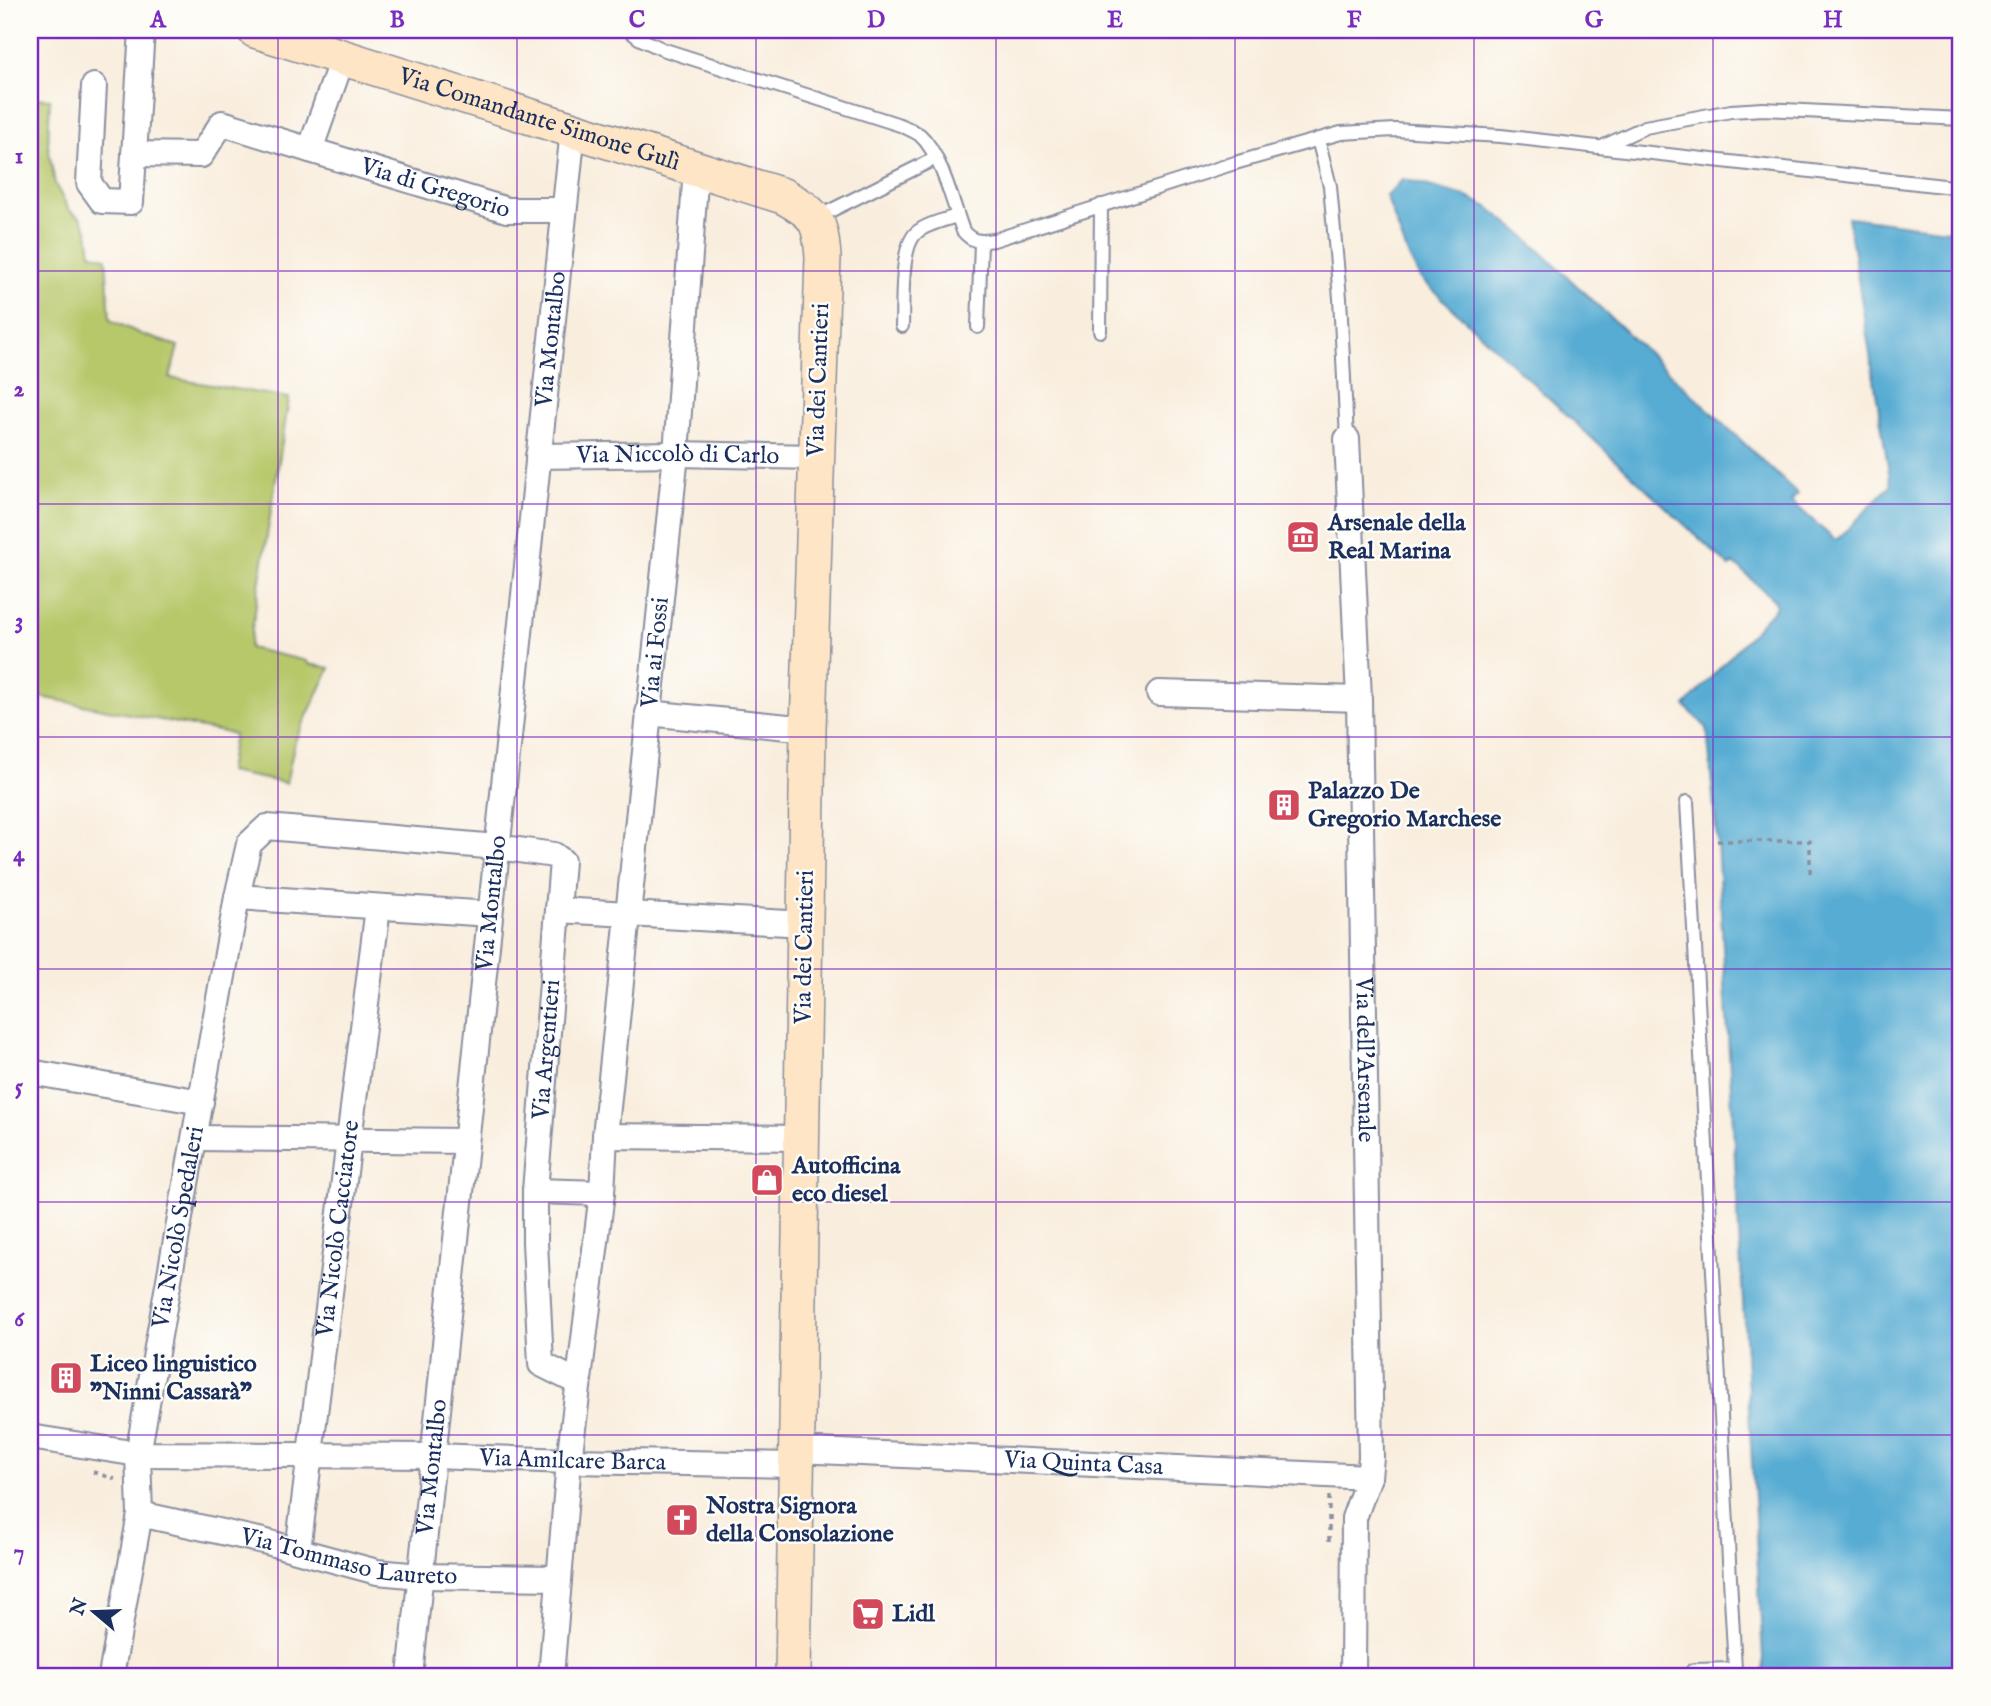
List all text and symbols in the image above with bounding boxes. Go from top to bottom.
text: A [149,6,167,35]
text: B [389,6,405,35]
text: C [629,6,646,35]
text: D [867,6,885,35]
text: E [1107,6,1123,35]
text: F [1347,6,1362,35]
text: G [1585,6,1604,35]
text: H [1823,6,1843,35]
street label: Via Comandante Simone Gulì [394,60,684,178]
text: 1 [15,142,23,171]
street label: Via di Gregorio [356,150,514,226]
street label: Via Montalbo [528,270,574,410]
street label: Via dei Cantieri [801,302,837,459]
text: 2 [14,375,25,404]
street label: Via Niccolò di Carlo [575,438,780,472]
place label: Arsenale della Real Marina [1327,508,1466,567]
museum icon: Arsenale della Real Marina [1284,518,1322,556]
street label: Via ai Fossi [634,596,677,710]
text: 3 [15,607,23,636]
place label: Palazzo De Gregorio Marchese [1308,776,1501,835]
building icon: Palazzo De Gregorio Marchese [1265,786,1303,824]
street label: Via Montalbo [469,834,514,974]
text: 4 [13,840,25,869]
street label: Via dei Cantieri [788,870,822,1025]
street label: Via dell'Arsenale [1348,976,1382,1143]
street label: Via Argentieri [525,978,568,1122]
text: 5 [15,1073,24,1102]
street label: Via Nicolò Cacciatore [309,1118,367,1340]
street label: Via Nicolò Spedaleri [145,1124,211,1332]
place label: Autofficina eco diesel [791,1151,901,1210]
shop icon: Autofficina eco diesel [748,1161,786,1199]
text: 6 [14,1305,25,1334]
place label: Liceo linguistico "Ninni Cassarà" [90,1349,257,1408]
building icon: Liceo linguistico "Ninni Cassarà" [47,1359,85,1397]
street label: Via Montalbo [409,1398,455,1538]
street label: Via Amilcare Barca [478,1442,667,1478]
street label: Via Quinta Casa [1002,1444,1165,1483]
place label: Nostra Signora della Consolazione [705,1491,894,1550]
church icon: Nostra Signora della Consolazione [663,1501,701,1539]
street label: Via Tommaso Laureto [237,1521,458,1592]
text: 7 [14,1538,24,1567]
north arrow [60,1576,130,1646]
text: N [65,1595,94,1620]
supermarket icon: Lidl [849,1595,887,1633]
place label: Lidl [892,1599,935,1630]

